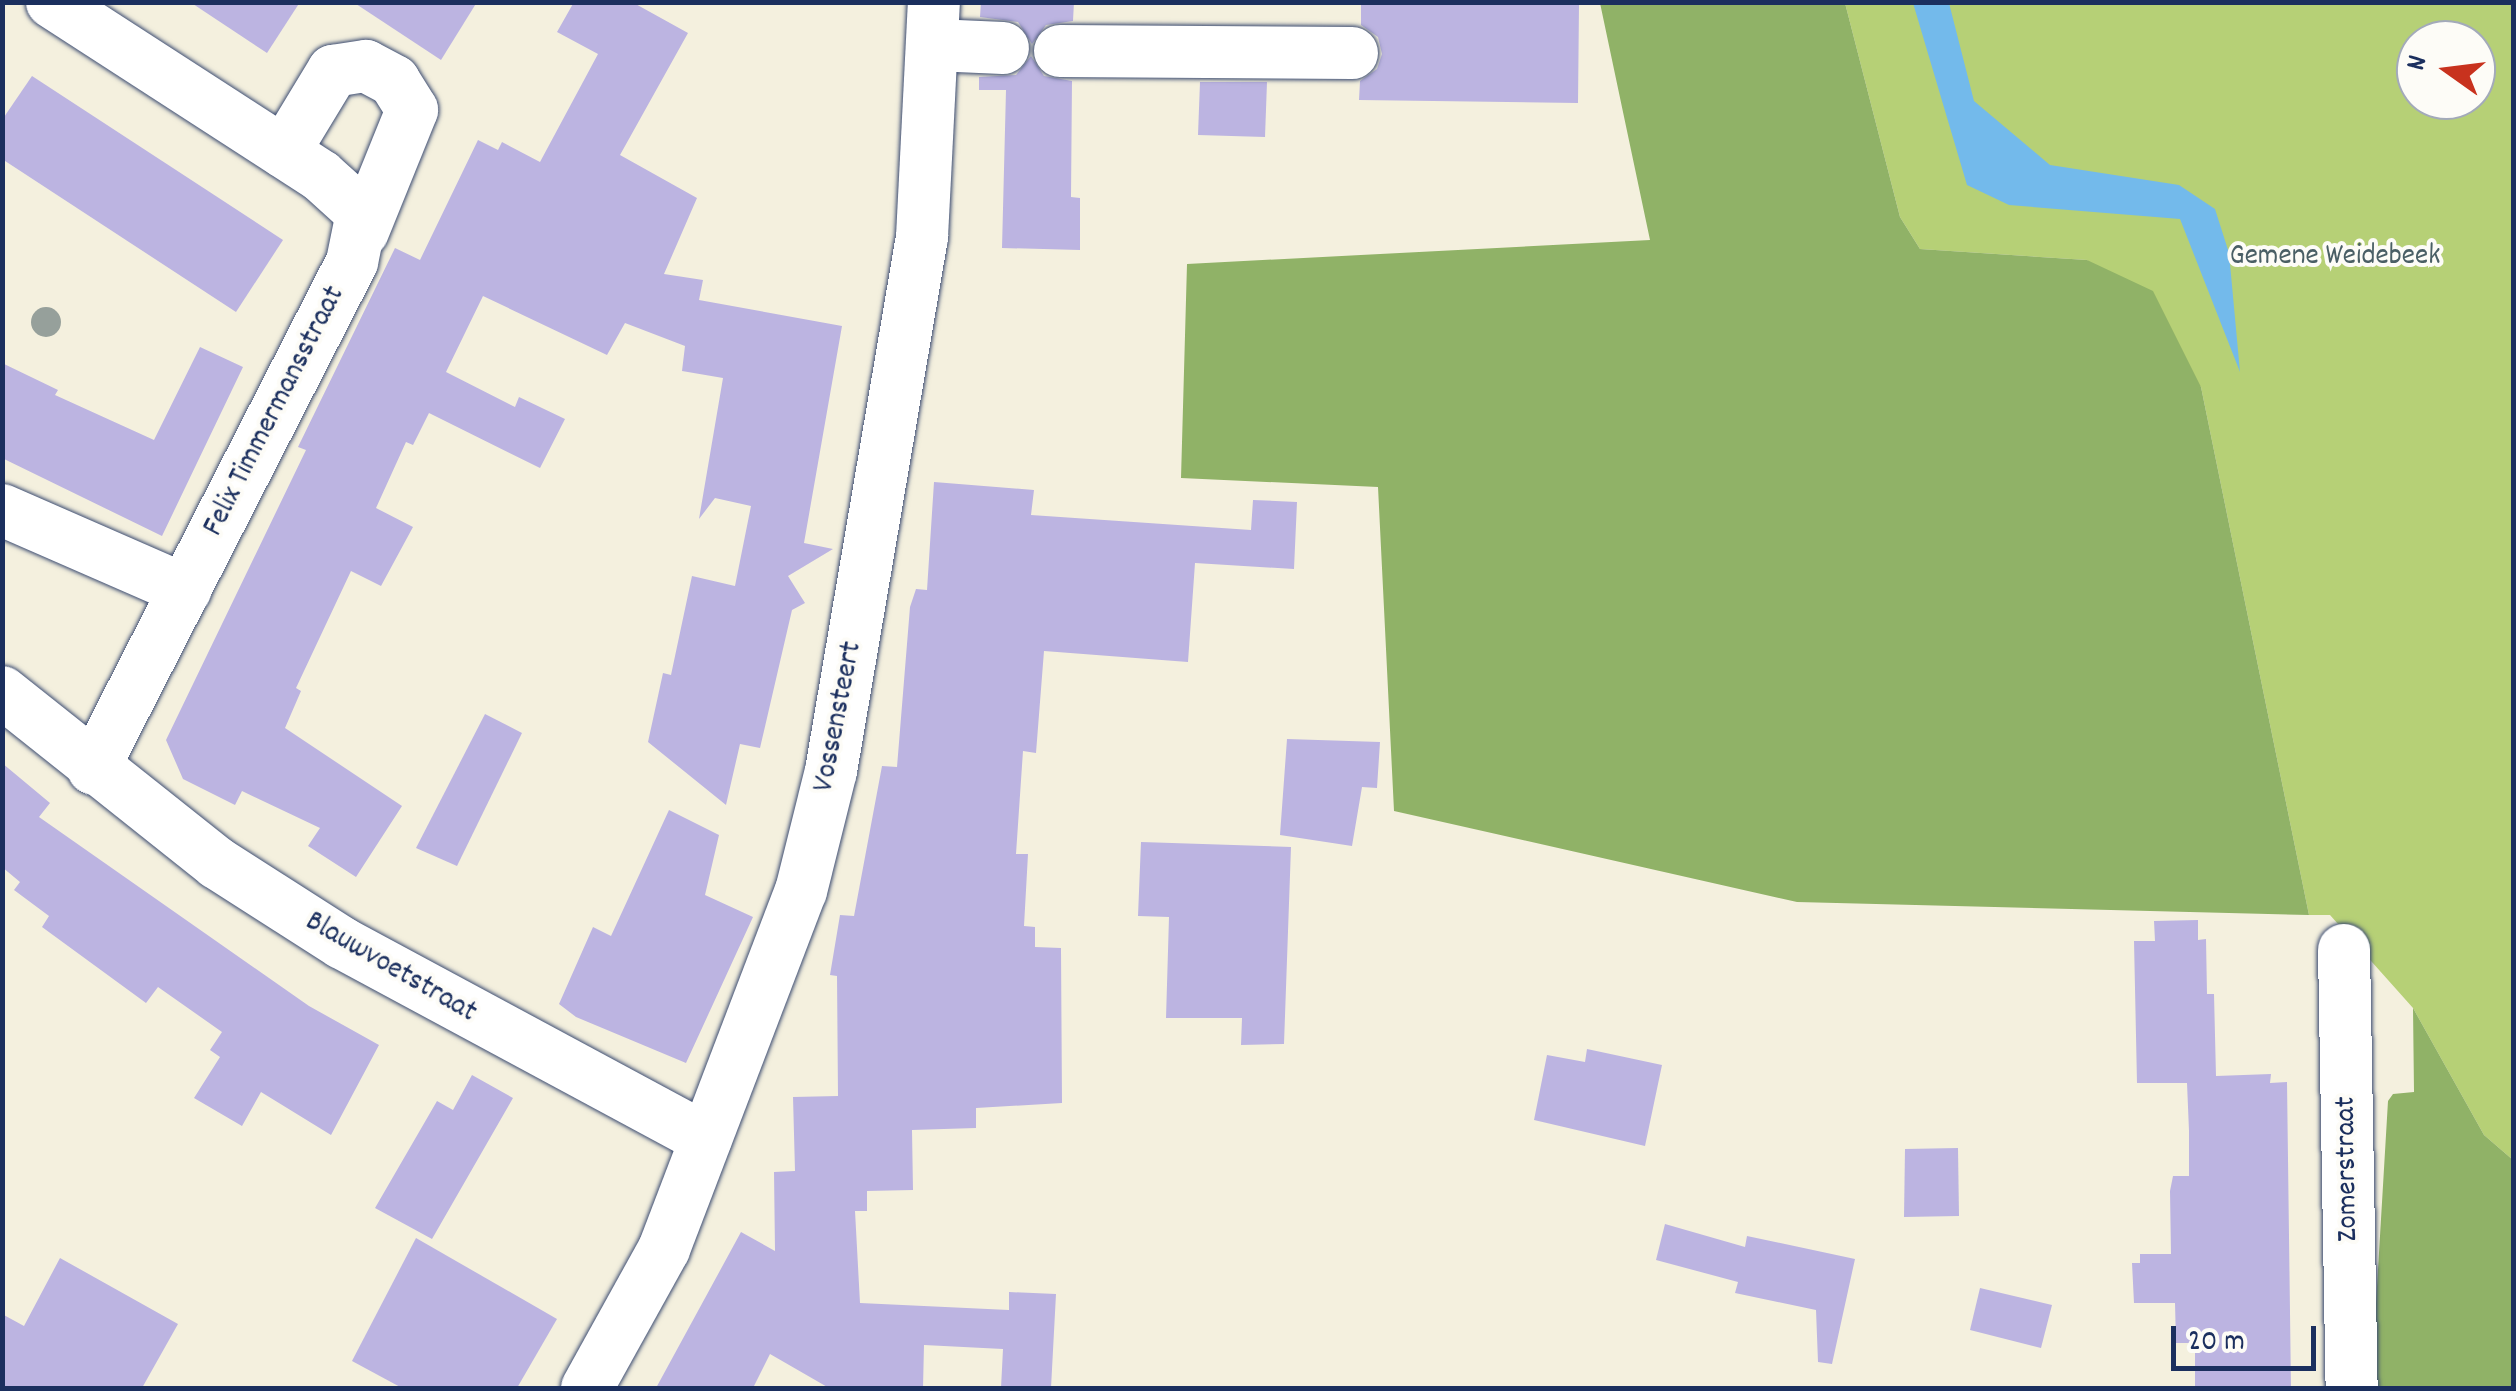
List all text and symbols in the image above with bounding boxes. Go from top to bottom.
north arrow [2396,20,2496,120]
text: N [2398,52,2440,75]
park label: Gemene Weidebeek [2230,240,2440,276]
street label: Felix Timmermansstraat [197,281,355,543]
street label: Vossensteert [808,639,872,795]
street label: Blauwvoetstraat [298,905,482,1033]
street label: Zomerstraat [2330,1096,2368,1242]
scale bar [2176,1306,2321,1368]
text: 20 m [2188,1322,2245,1365]

